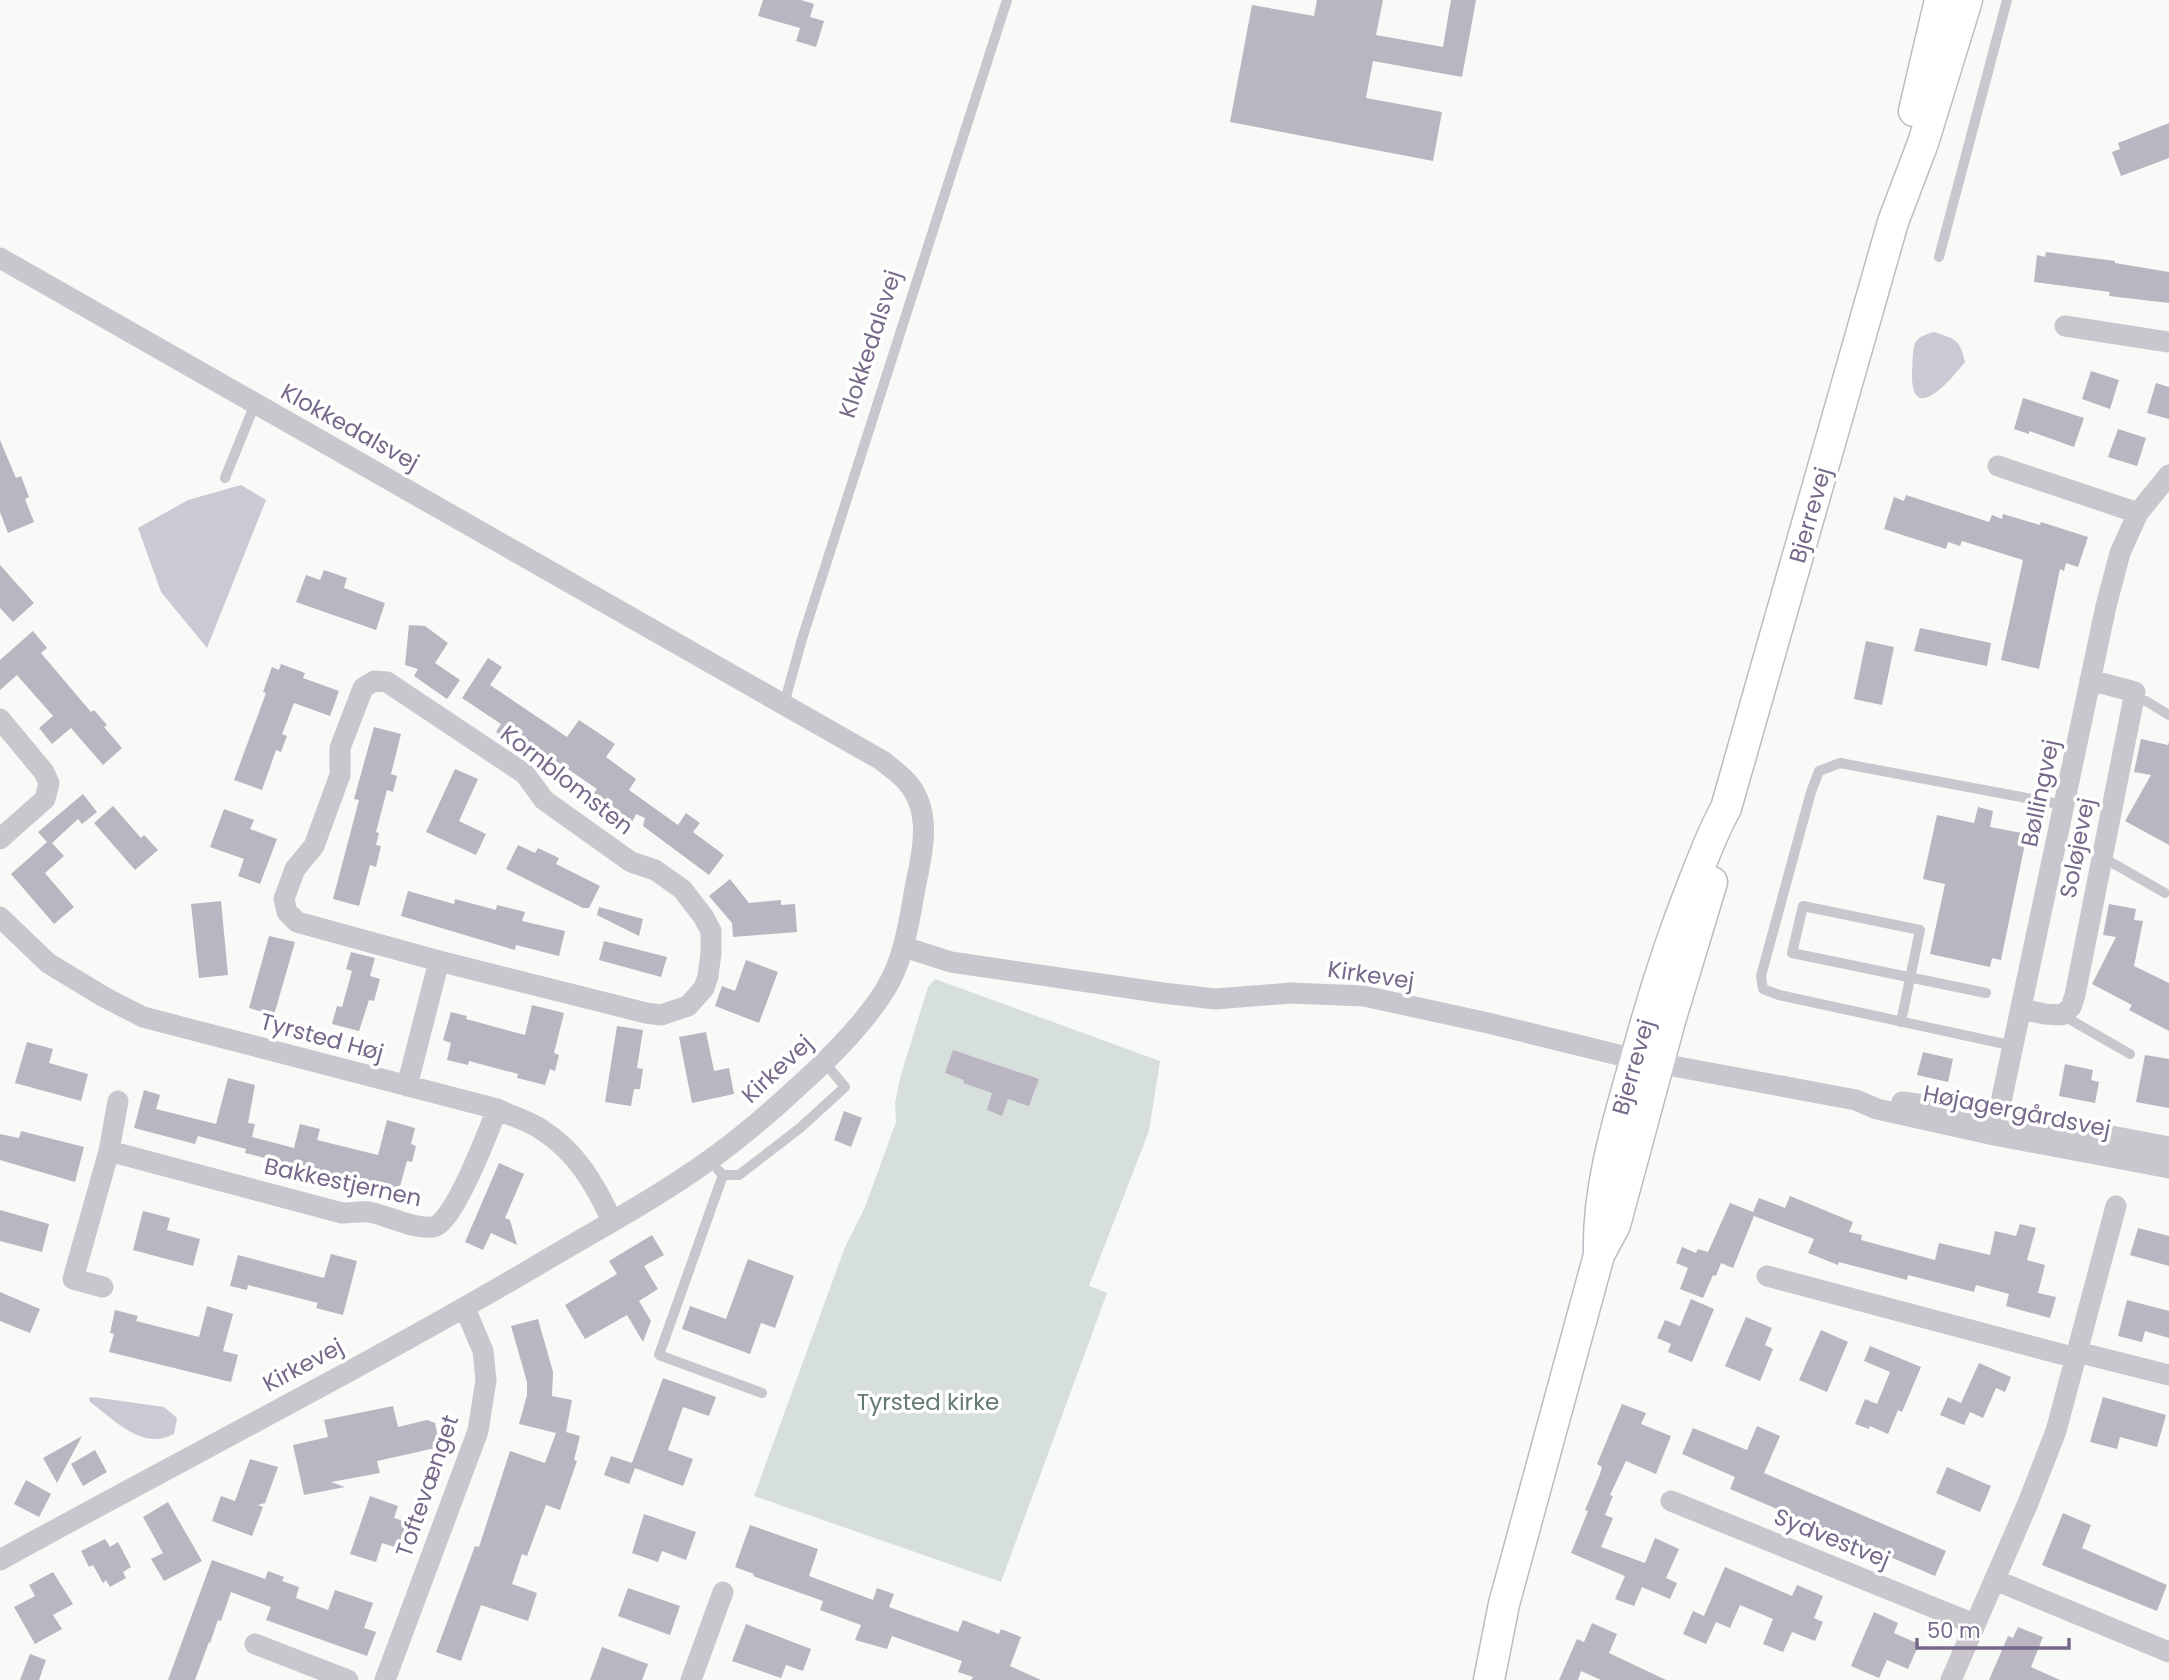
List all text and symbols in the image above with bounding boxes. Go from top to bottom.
street label: Klokkedalsvej [831,266,909,422]
street label: Klokkedalsvej [275,376,425,478]
street label: Bjerrevej [1781,463,1839,567]
street label: Kornblomsten [494,718,640,842]
street label: Bøllingvej [2013,736,2067,850]
street label: Soløjevej [2052,795,2102,901]
street label: Kirkevej [1326,953,1416,997]
street label: Tyrsted Høj [257,1005,387,1069]
street label: Bjerrevej [1604,1015,1662,1119]
street label: Kirkevej [734,1028,820,1110]
street label: Højagergårdsvej [1921,1077,2113,1145]
street label: Bakkestjernen [261,1150,425,1214]
street label: Kirkevej [257,1330,349,1400]
park label: Tyrsted kirke [857,1386,999,1418]
street label: Toftevænget [388,1411,466,1561]
street label: Sydvestvej [1769,1500,1895,1576]
scale bar [1917,1606,2069,1650]
text: 50 m [1927,1616,1981,1645]

